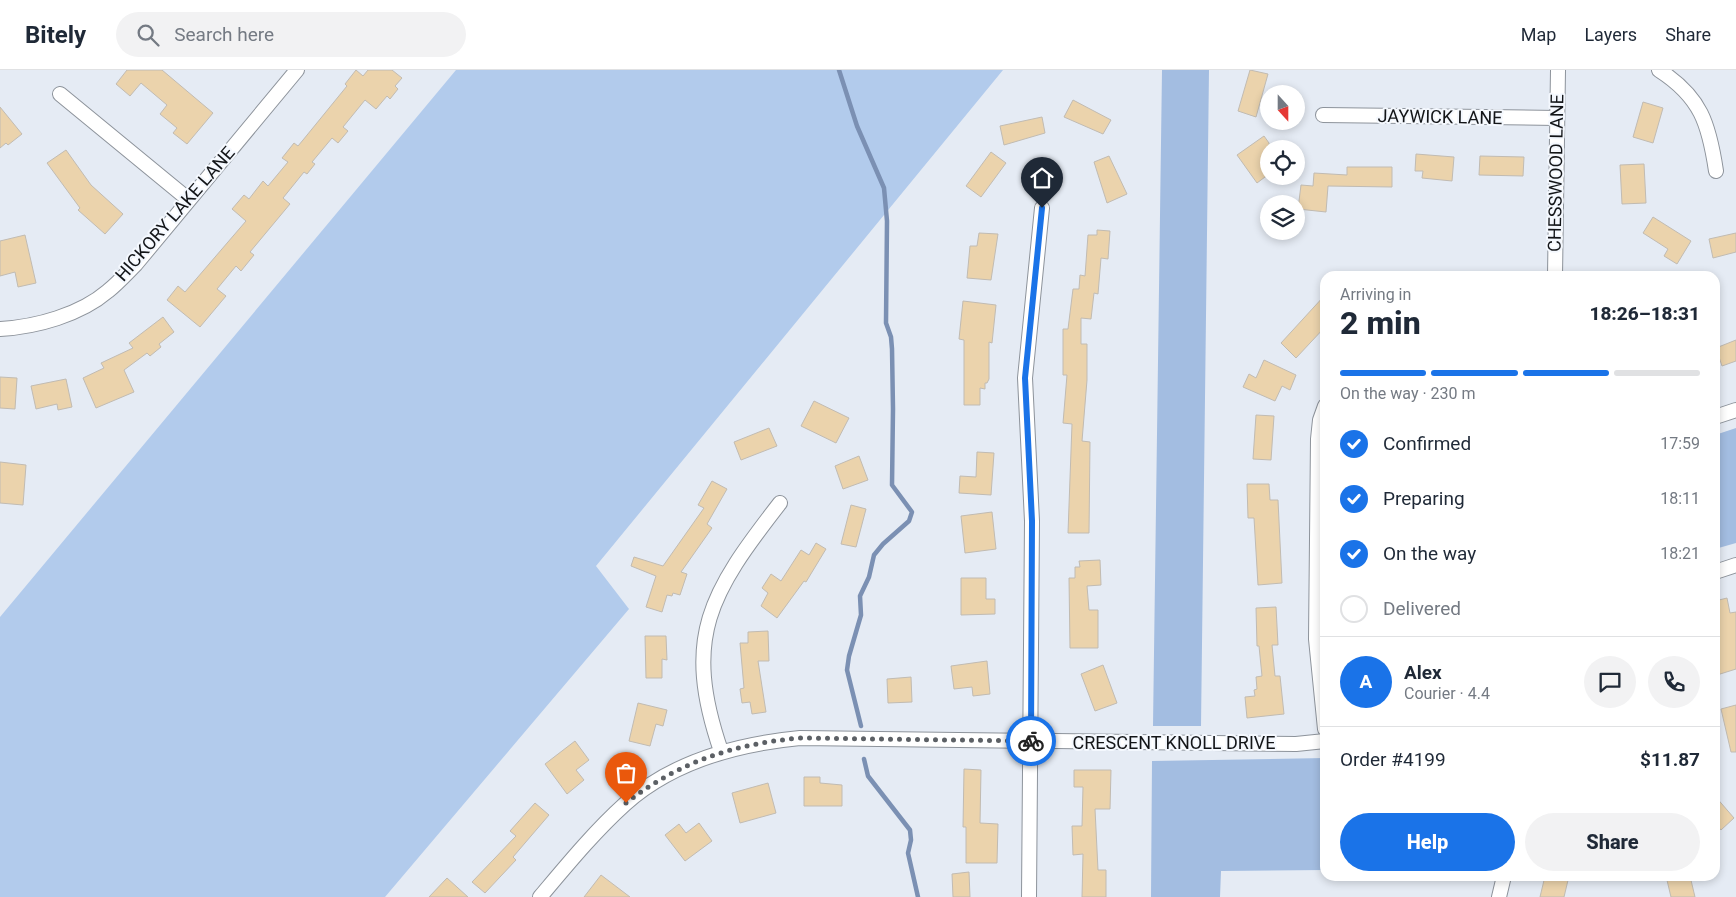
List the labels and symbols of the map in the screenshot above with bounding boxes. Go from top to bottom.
north arrow [1260,85,1305,130]
street label: CHESSWOOD LANE [1544,94,1567,252]
street label: JAYWICK LANE [1378,105,1503,128]
street label: HICKORY LAKE LANE [111,142,239,285]
pin [1021,157,1063,208]
courier [1006,716,1056,766]
street label: CRESCENT KNOLL DRIVE [1073,732,1275,753]
pin [605,752,647,803]

